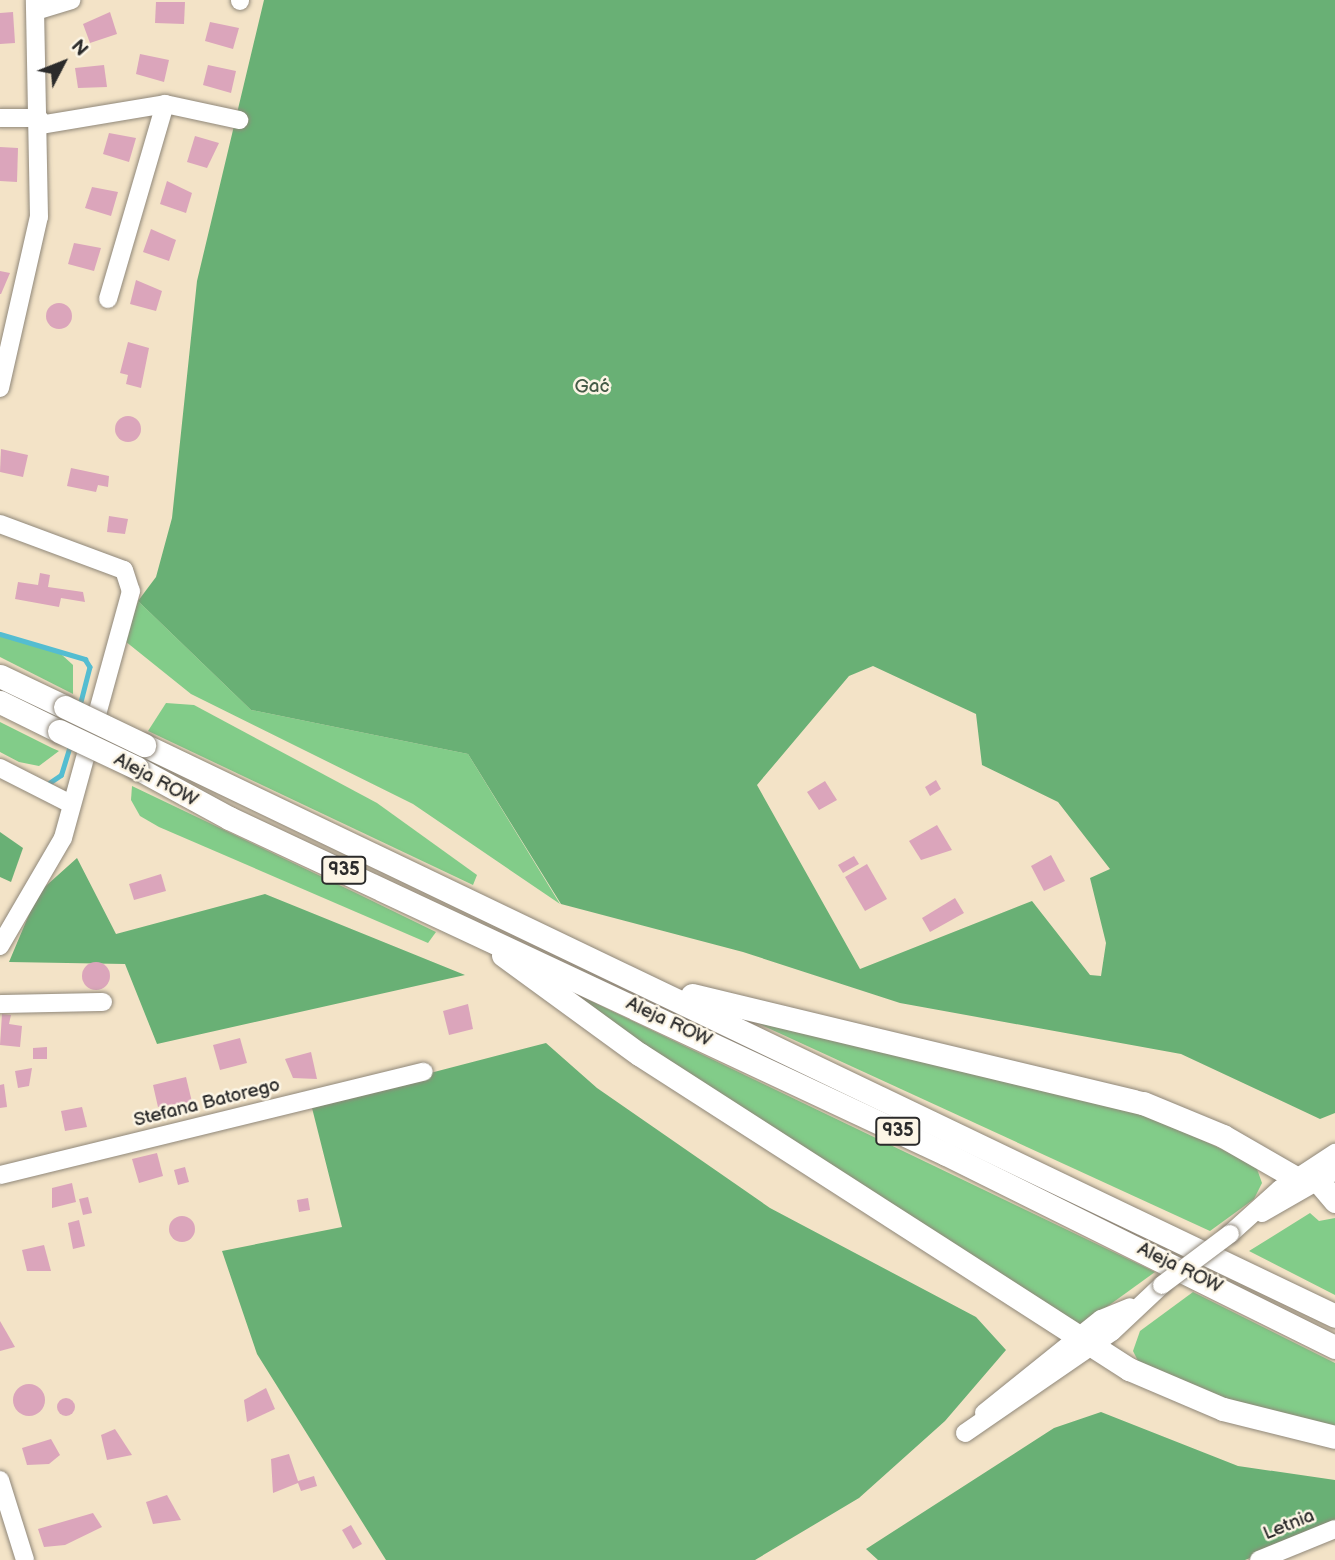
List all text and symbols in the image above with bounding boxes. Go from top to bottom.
north arrow [28,28,98,98]
text: N [66,36,92,62]
park label: Gać [574,376,610,398]
street label: Aleja ROW [110,748,202,812]
road number: 935 [321,856,367,884]
street label: Aleja ROW [622,992,716,1052]
street label: Stefana Batorego [132,1074,282,1132]
road number: 935 [875,1116,921,1146]
street label: Aleja ROW [1134,1238,1226,1298]
street label: Letnia [1260,1504,1318,1546]

